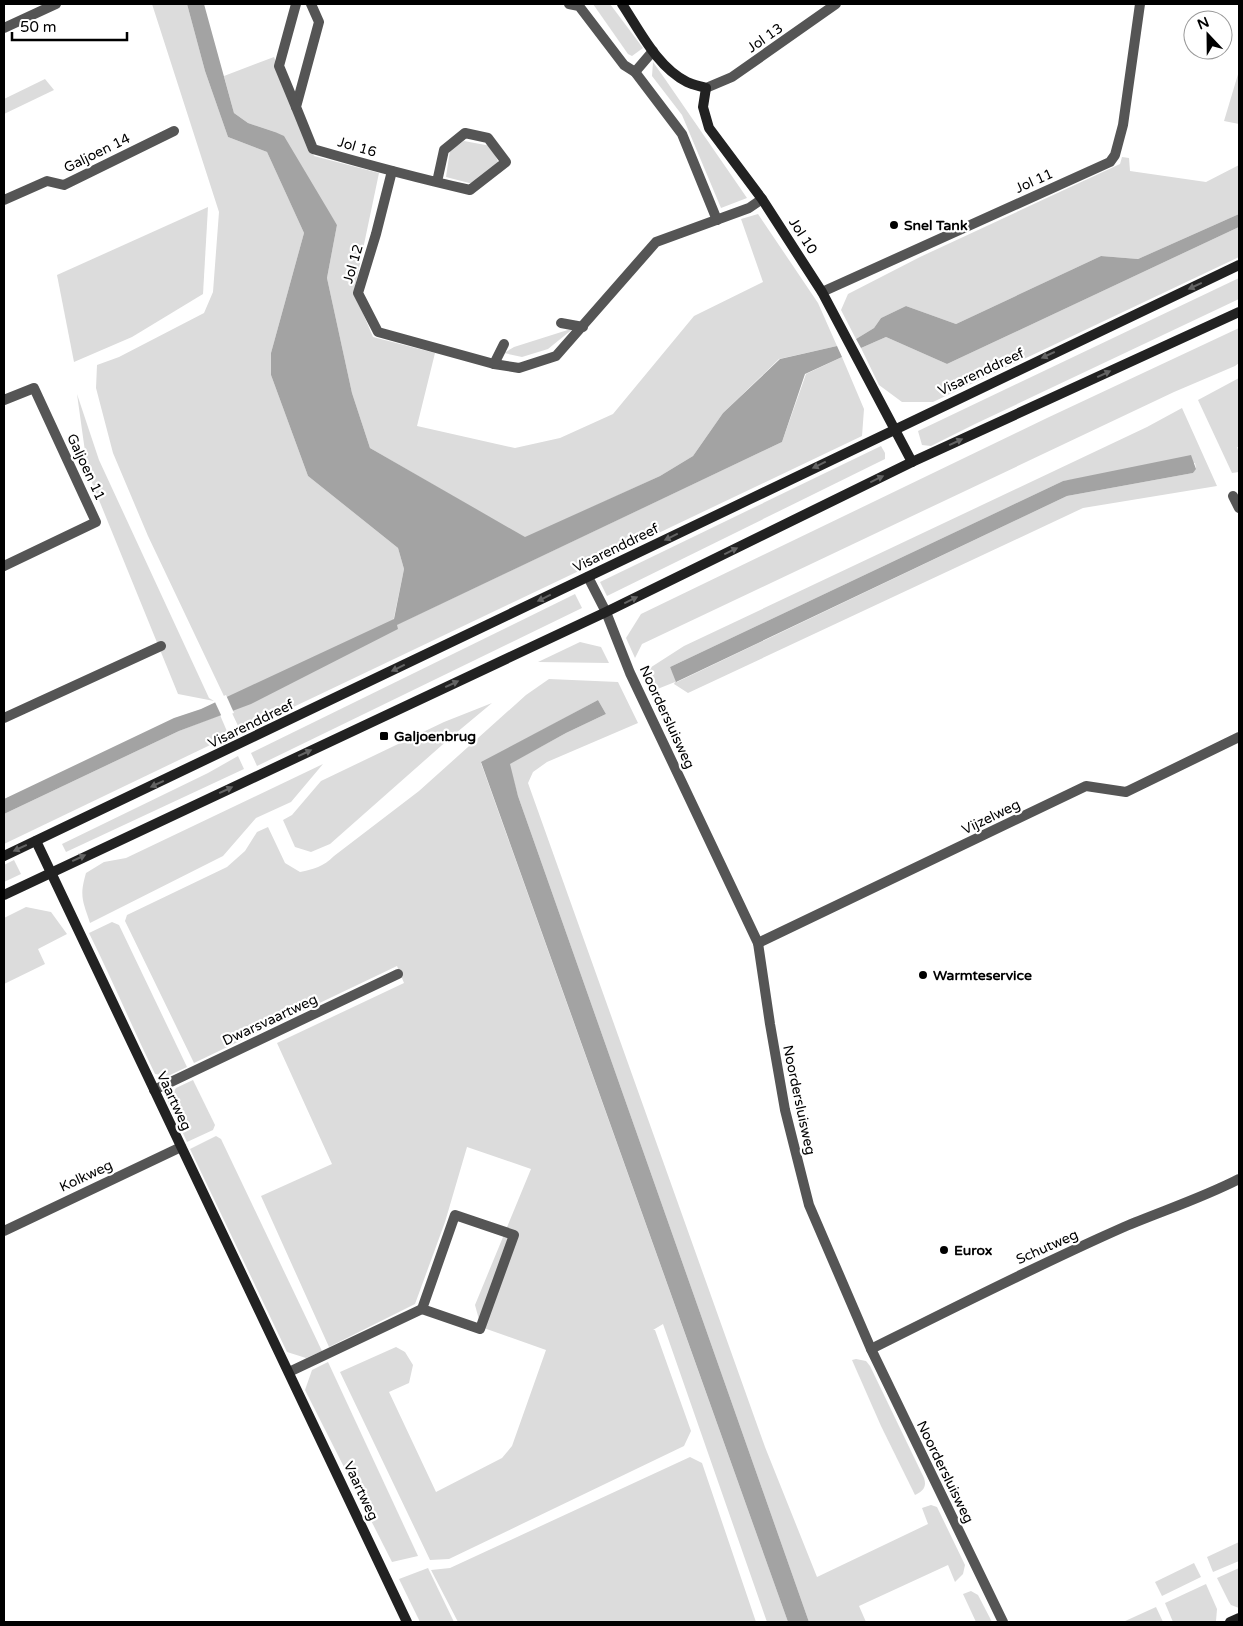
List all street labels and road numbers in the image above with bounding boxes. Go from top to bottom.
street label: Jol 13 [744,20,786,56]
street label: Galjoen 14 [61,130,133,176]
street label: Jol 16 [336,133,379,161]
street label: Jol 11 [1012,165,1056,197]
street label: Jol 10 [785,215,821,257]
street label: Jol 12 [339,243,367,285]
street label: Visarenddreef [935,344,1027,399]
street label: Galjoen 11 [63,431,109,503]
street label: Visarenddreef [570,520,662,576]
street label: Noordersluisweg [636,663,698,771]
street label: Visarenddreef [205,696,297,752]
street label: Vijzelweg [959,796,1023,838]
street label: Dwarsvaartweg [220,991,320,1049]
street label: Noordersluisweg [779,1043,819,1157]
street label: Vaartweg [153,1069,195,1133]
street label: Kolkweg [57,1156,115,1196]
street label: Schutweg [1013,1226,1081,1268]
street label: Noordersluisweg [913,1418,977,1526]
street label: Vaartweg [340,1459,382,1523]

